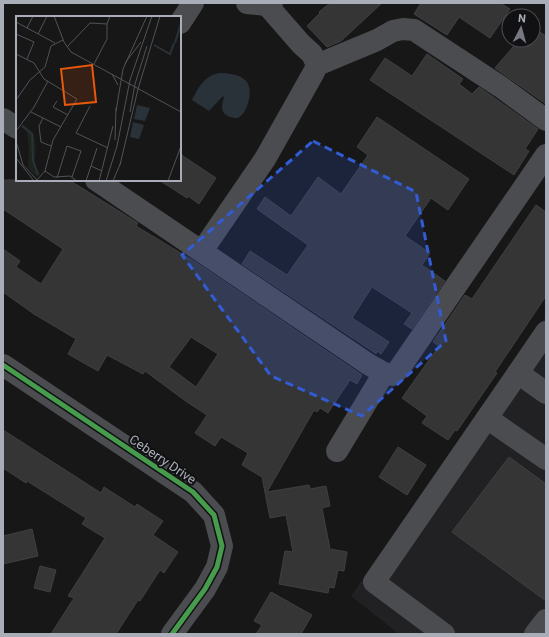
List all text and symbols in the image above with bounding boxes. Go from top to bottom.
north arrow [501,8,541,48]
text: N [517,12,527,25]
inset map [16,16,181,181]
street label: Ceberry Drive [127,432,199,487]

